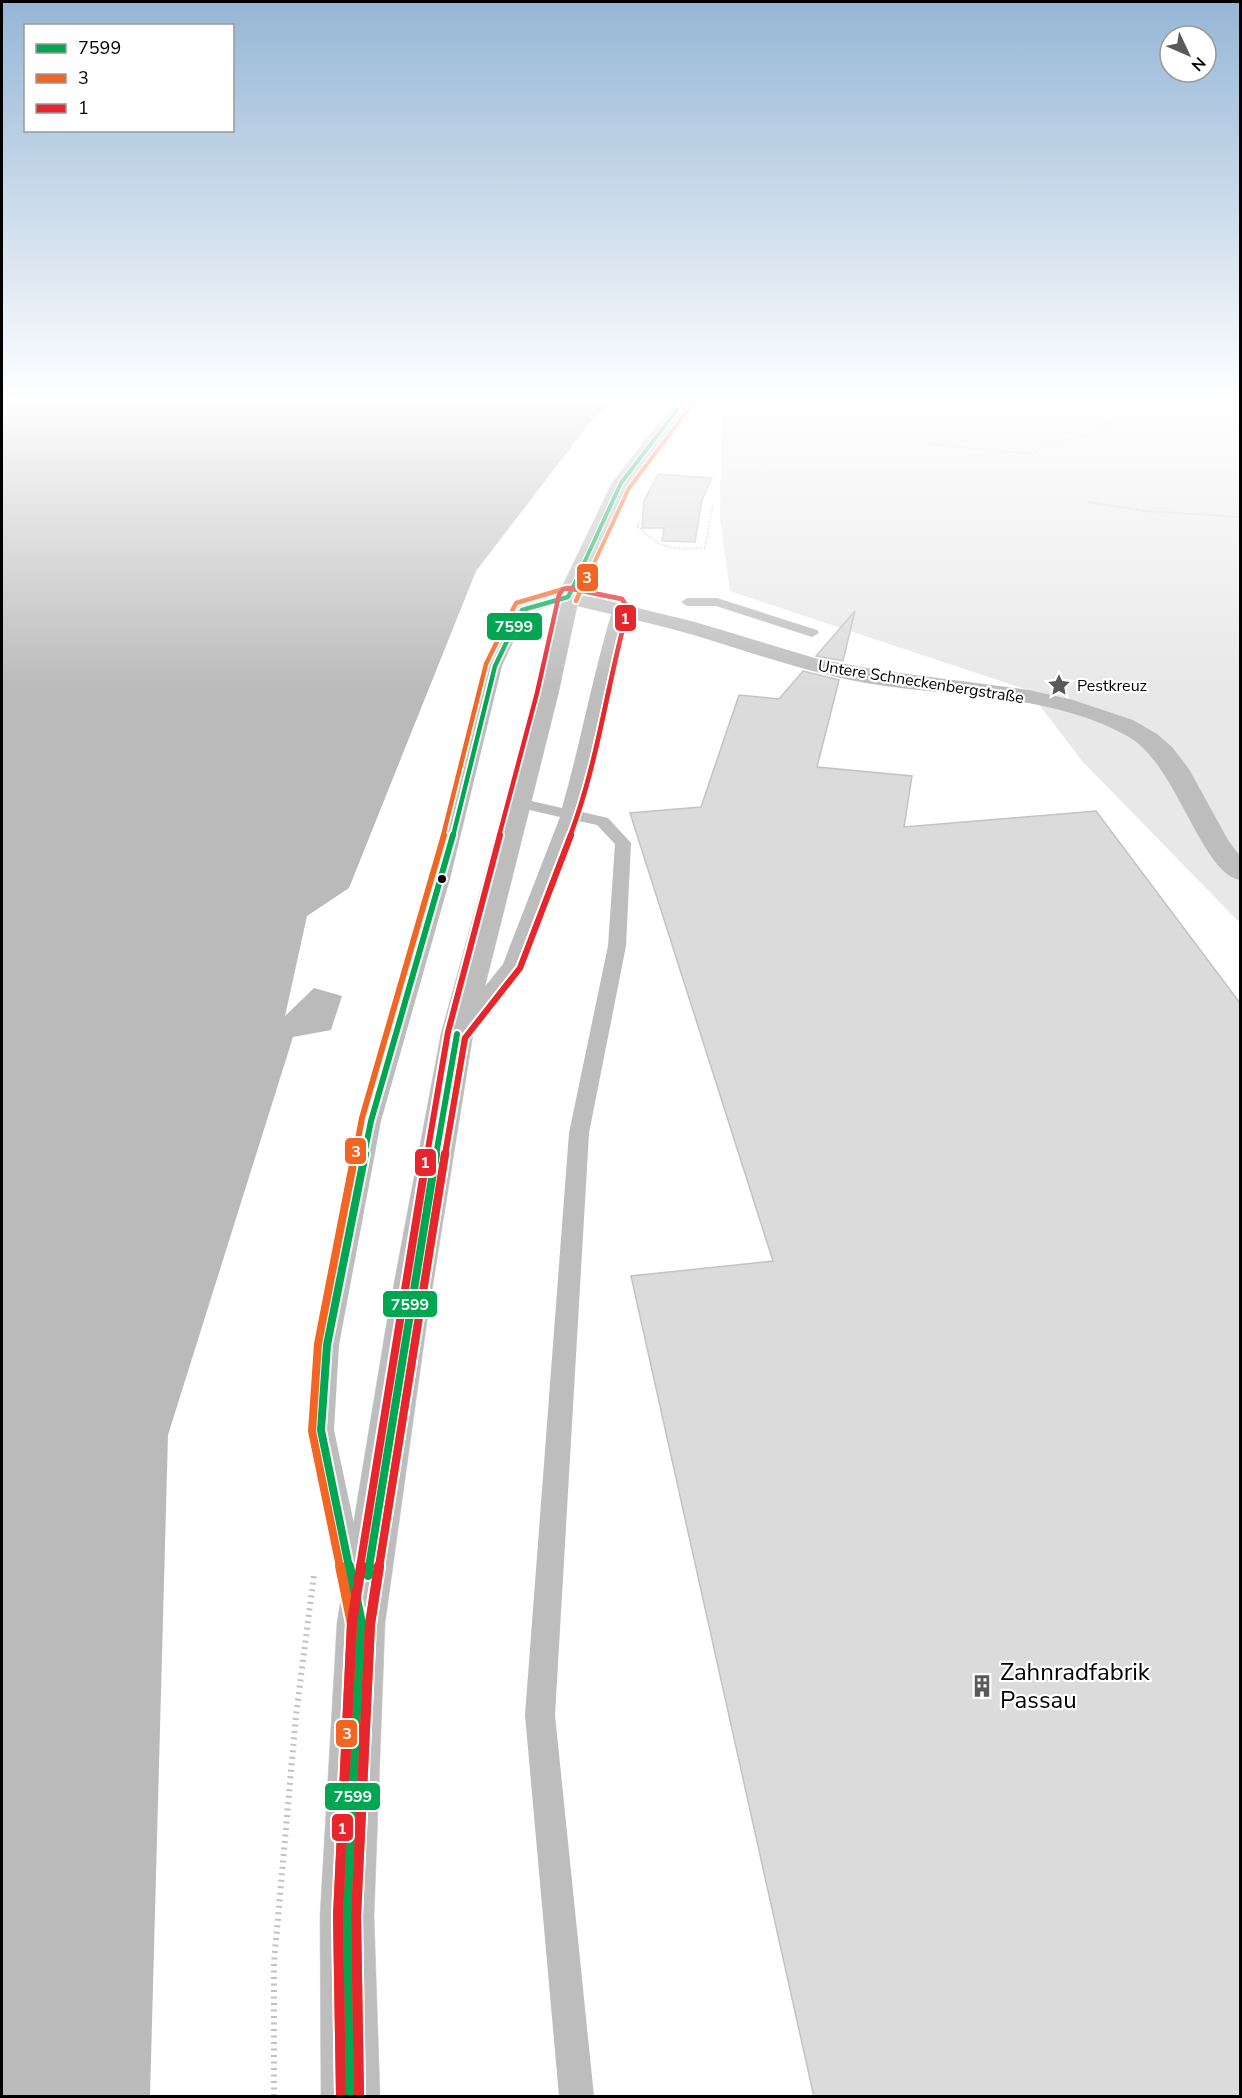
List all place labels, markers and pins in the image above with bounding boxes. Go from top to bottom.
place icon: Pestkreuz [1046,672,1072,698]
place label: Pestkreuz [1077,675,1147,697]
unlabelled marker [436,873,448,885]
place label: Zahnradfabrik Passau [1000,1656,1151,1716]
building icon: Zahnradfabrik Passau [969,1673,995,1699]

